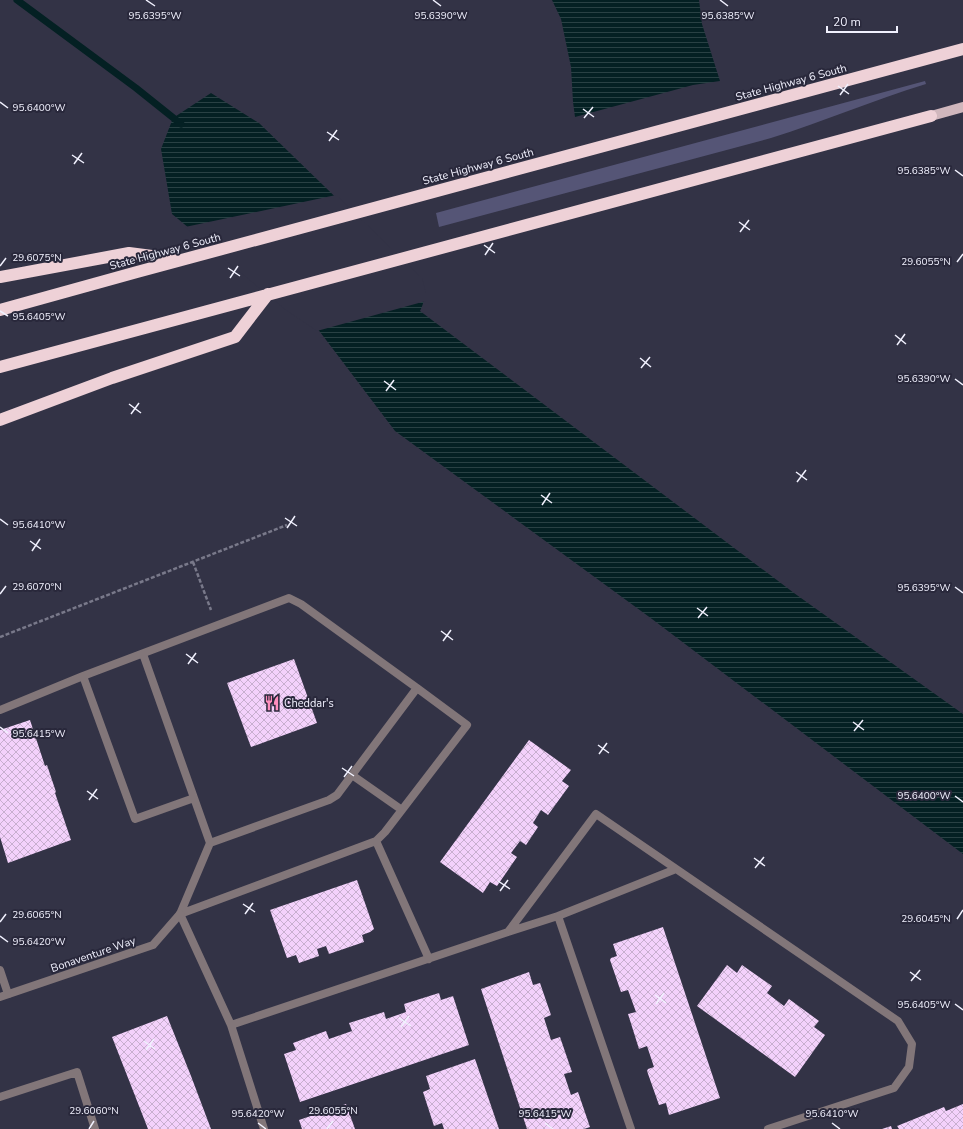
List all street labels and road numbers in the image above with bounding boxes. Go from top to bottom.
street label: State Highway 6 South [734,60,848,105]
street label: State Highway 6 South [421,144,535,189]
street label: State Highway 6 South [108,229,222,274]
street label: Bonaventure Way [49,933,138,976]

